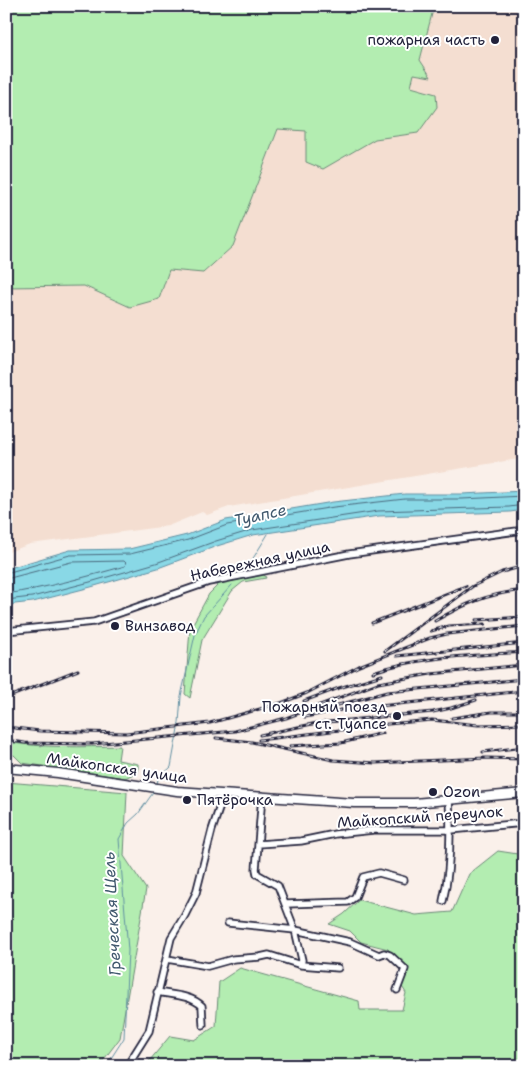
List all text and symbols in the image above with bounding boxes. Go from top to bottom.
place label: пожарная часть [368,30,485,50]
marker: пожарная часть [489,34,501,46]
water label: Туапсе [232,499,288,531]
street label: Набережная улица [188,536,332,586]
place label: Винзавод [125,616,196,636]
marker: Винзавод [109,620,121,632]
place label: Пожарный поезд ст. Туапсе [262,697,387,734]
marker: Пожарный поезд ст. Туапсе [391,710,403,722]
street label: Майкопская улица [45,748,189,788]
place label: Ozon [443,782,480,802]
marker: Ozon [427,786,439,798]
place label: Пятёрочка [197,790,274,810]
marker: Пятёрочка [181,794,193,806]
street label: Майкопский переулок [336,801,504,833]
water label: Греческая Щель [98,851,126,977]

